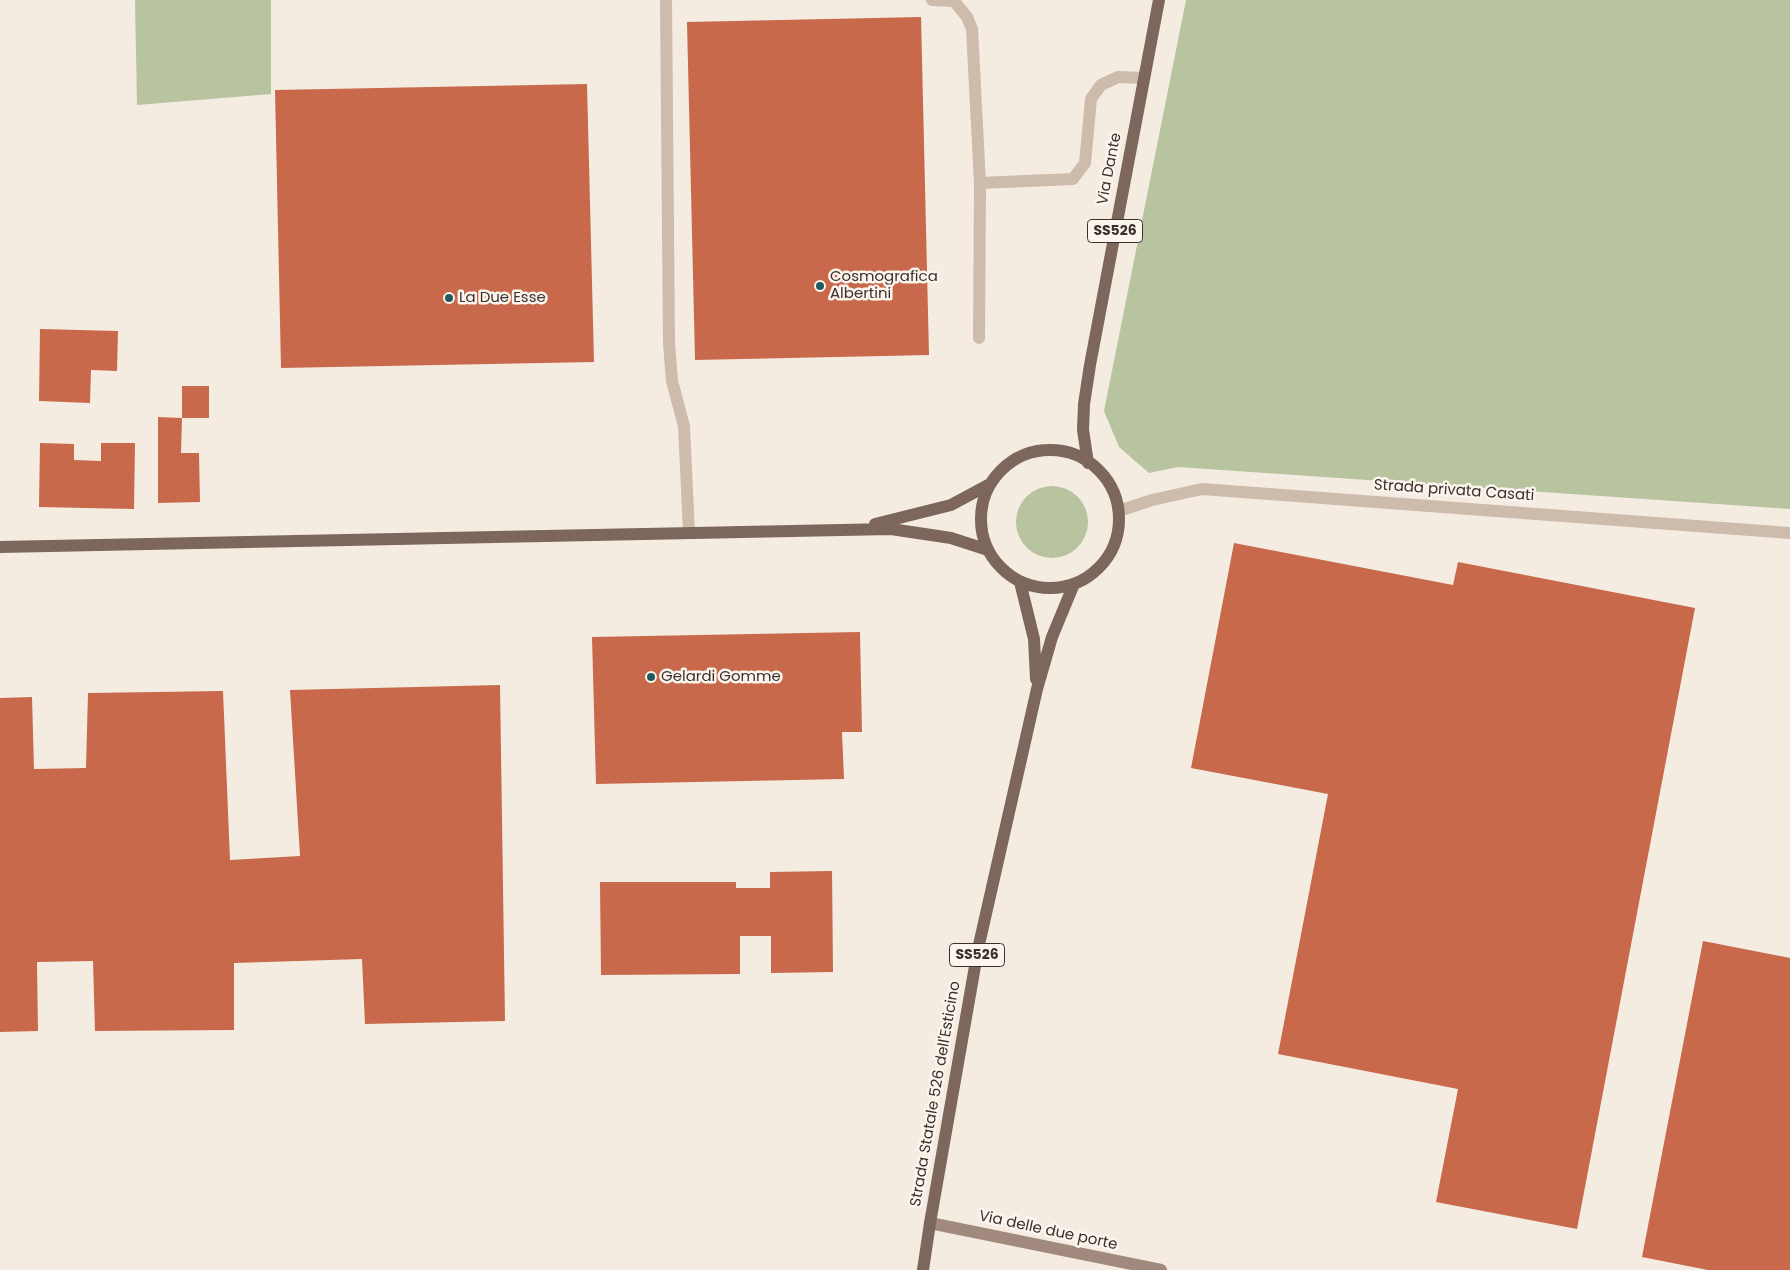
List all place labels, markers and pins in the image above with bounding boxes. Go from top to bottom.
place label: Cosmografica Albertini [830,268,938,303]
marker: Cosmografica Albertini [814,280,826,292]
place label: La Due Esse [459,289,546,307]
marker: La Due Esse [443,292,455,304]
place label: Gelardi Gomme [661,668,781,686]
marker: Gelardi Gomme [645,671,657,683]

